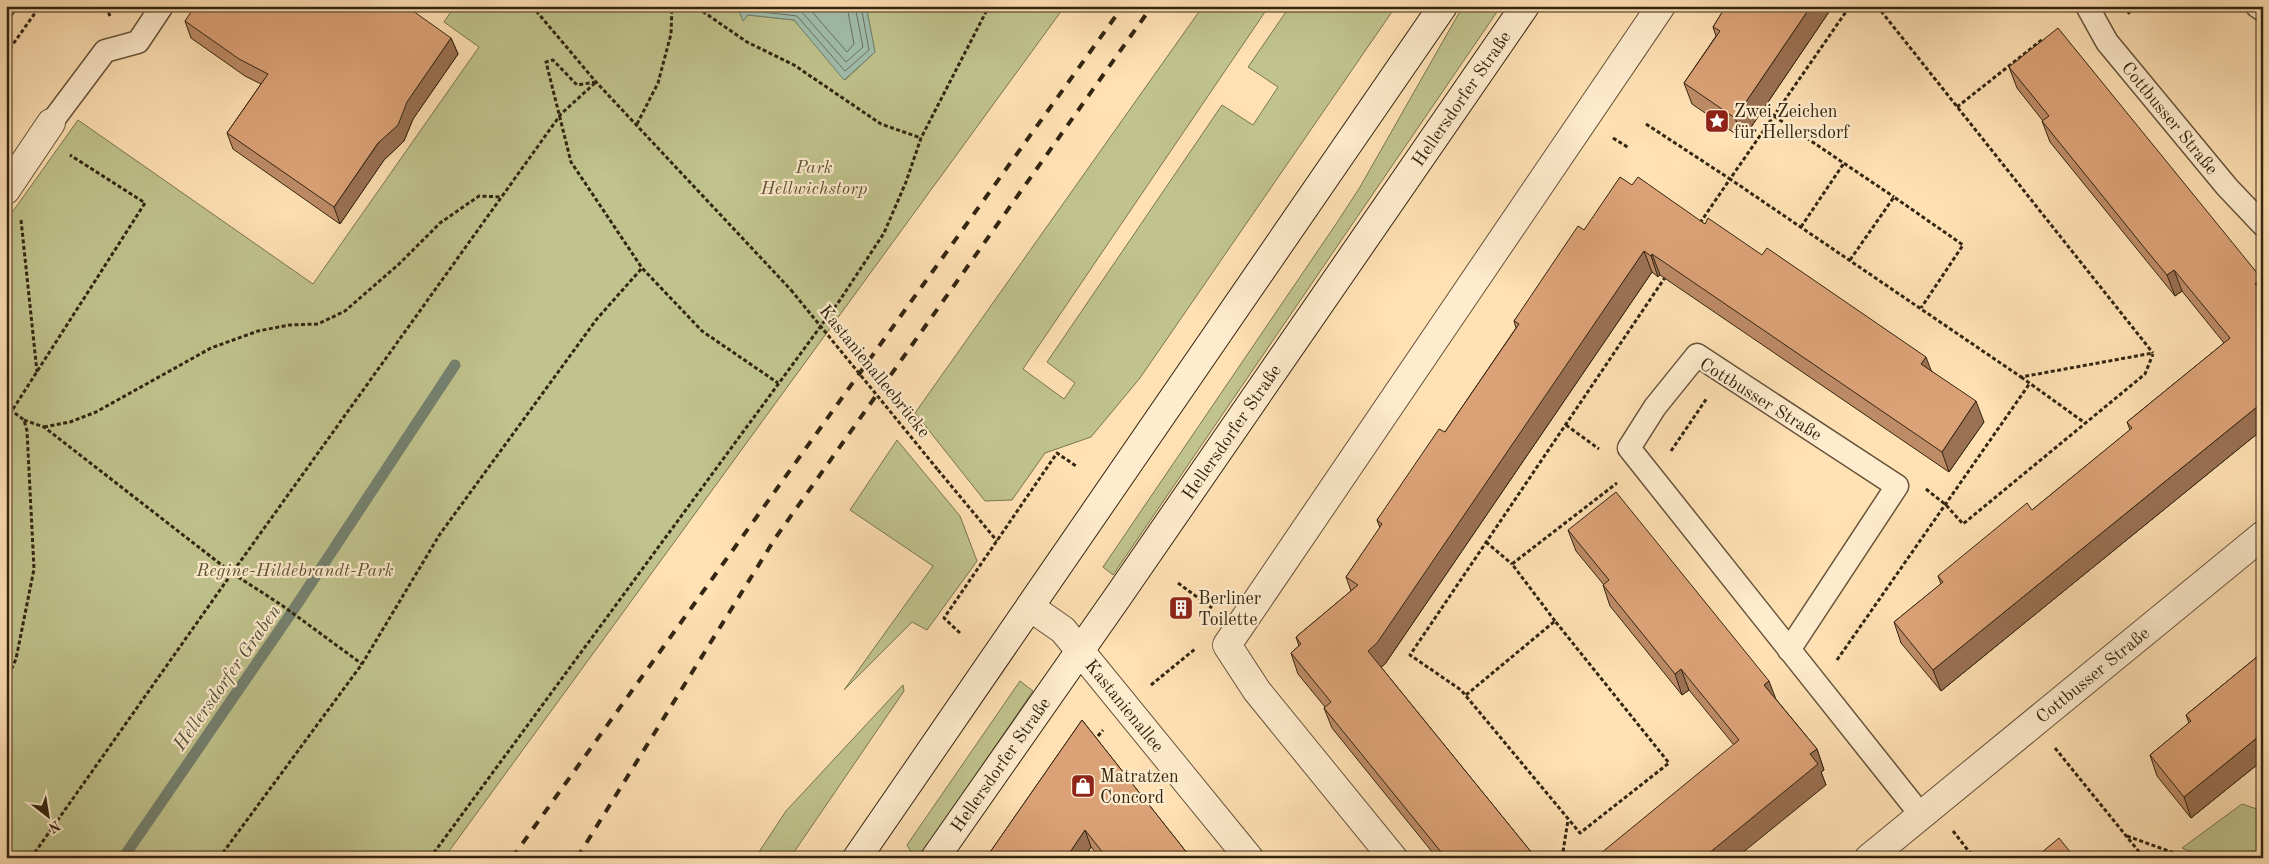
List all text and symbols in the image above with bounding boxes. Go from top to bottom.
street label: Hellersdorfer Straße [1409,28,1515,170]
street label: Cottbusser Straße [2118,59,2221,179]
place label: Zwei Zeichen für Hellersdorf [1734,103,1850,142]
place icon: Zwei Zeichen für Hellersdorf [1704,108,1730,134]
park label: Park Hellwichstorp [759,159,868,198]
street label: Kastanienalleebrücke [815,302,933,441]
street label: Cottbusser Straße [1696,355,1825,445]
street label: Hellersdorfer Straße [1179,362,1285,503]
park label: Regine-Hildebrandt-Park [195,562,394,580]
place label: Berliner Toilette [1198,590,1262,629]
building icon: Berliner Toilette [1168,595,1194,621]
water label: Hellersdorfer Graben [170,602,285,755]
street label: Cottbusser Straße [2033,624,2153,727]
street label: Kastanienallee [1081,657,1167,756]
street label: Hellersdorfer Straße [948,695,1054,836]
place label: Matratzen Concord [1100,768,1179,807]
shop icon: Matratzen Concord [1070,773,1096,799]
north arrow [22,792,72,842]
text: N [46,818,62,835]

